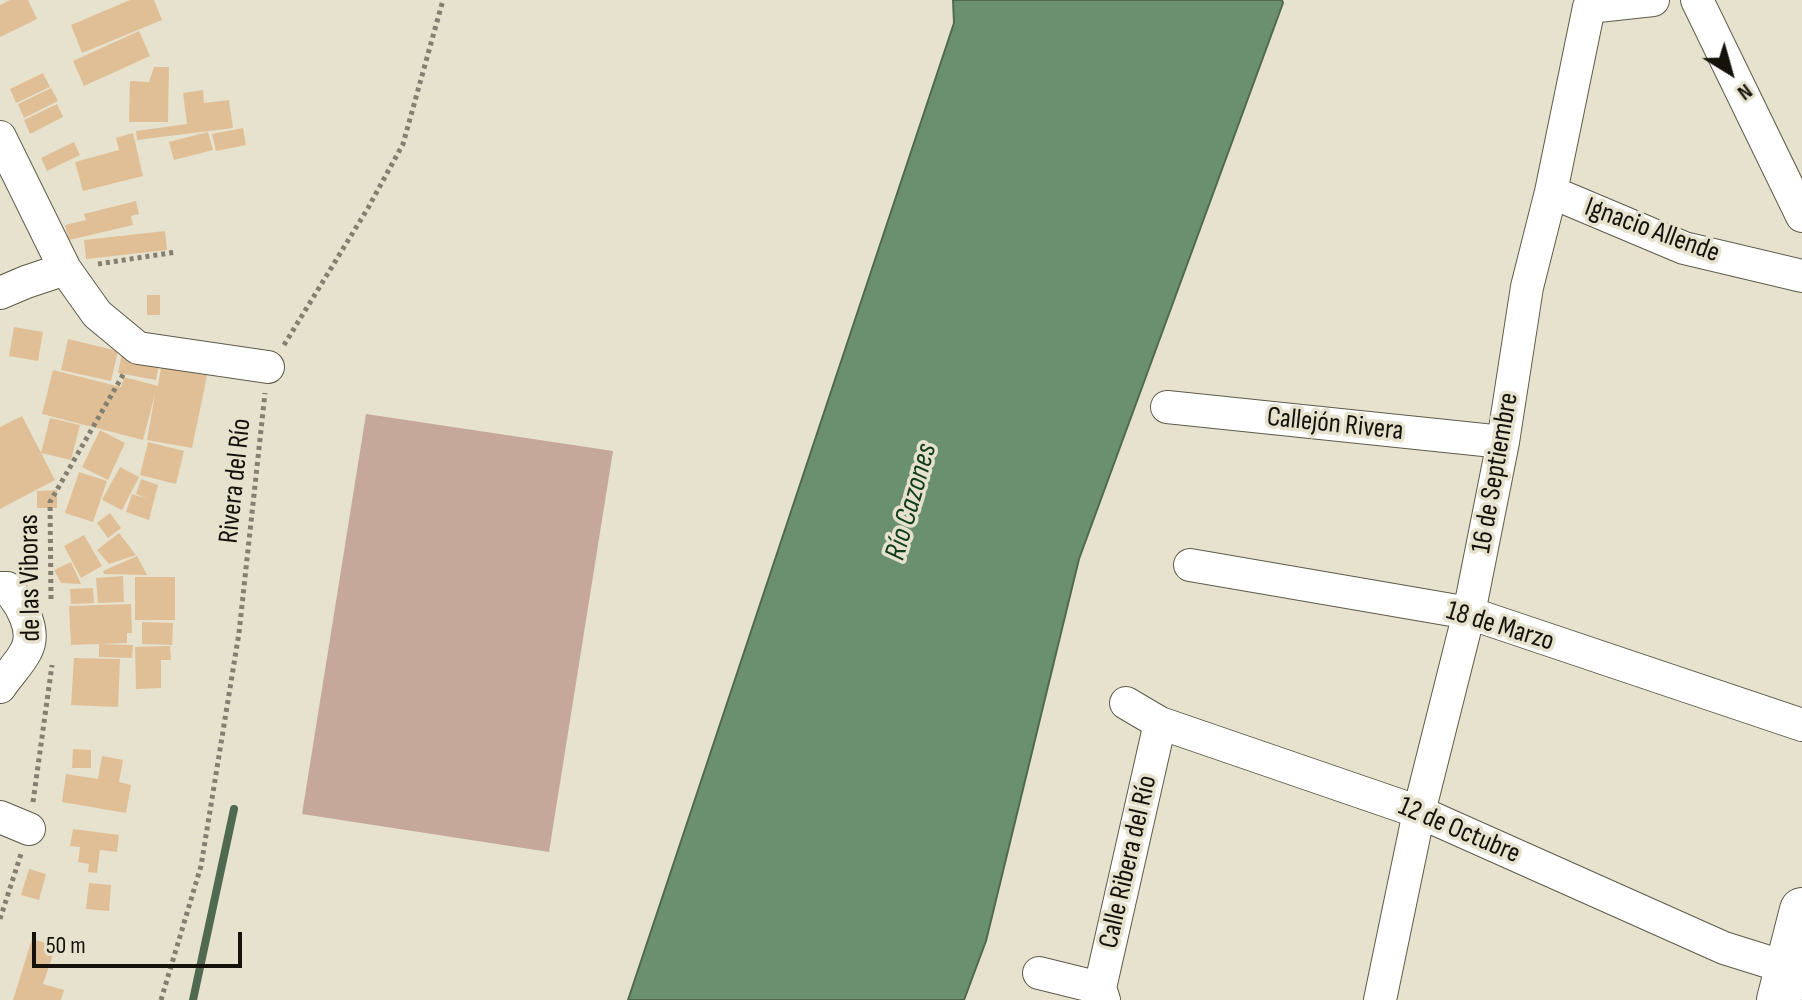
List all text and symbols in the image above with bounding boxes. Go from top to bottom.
north arrow [1690,32,1770,112]
text: N [1732,77,1758,106]
street label: Ignacio Allende [1580,191,1724,271]
street label: 16 de Septiembre [1465,390,1527,556]
street label: Callejón Rivera [1265,401,1405,449]
street label: Rivera del Río [213,417,259,545]
water label: Río Cazones [878,440,946,564]
street label: de las Viboras [13,514,49,642]
street label: 18 de Marzo [1442,595,1558,659]
street label: Calle Ribera del Río [1093,772,1165,952]
street label: 12 de Octubre [1393,790,1525,872]
scale bar [36,916,246,966]
text: 50 m [46,931,86,960]

